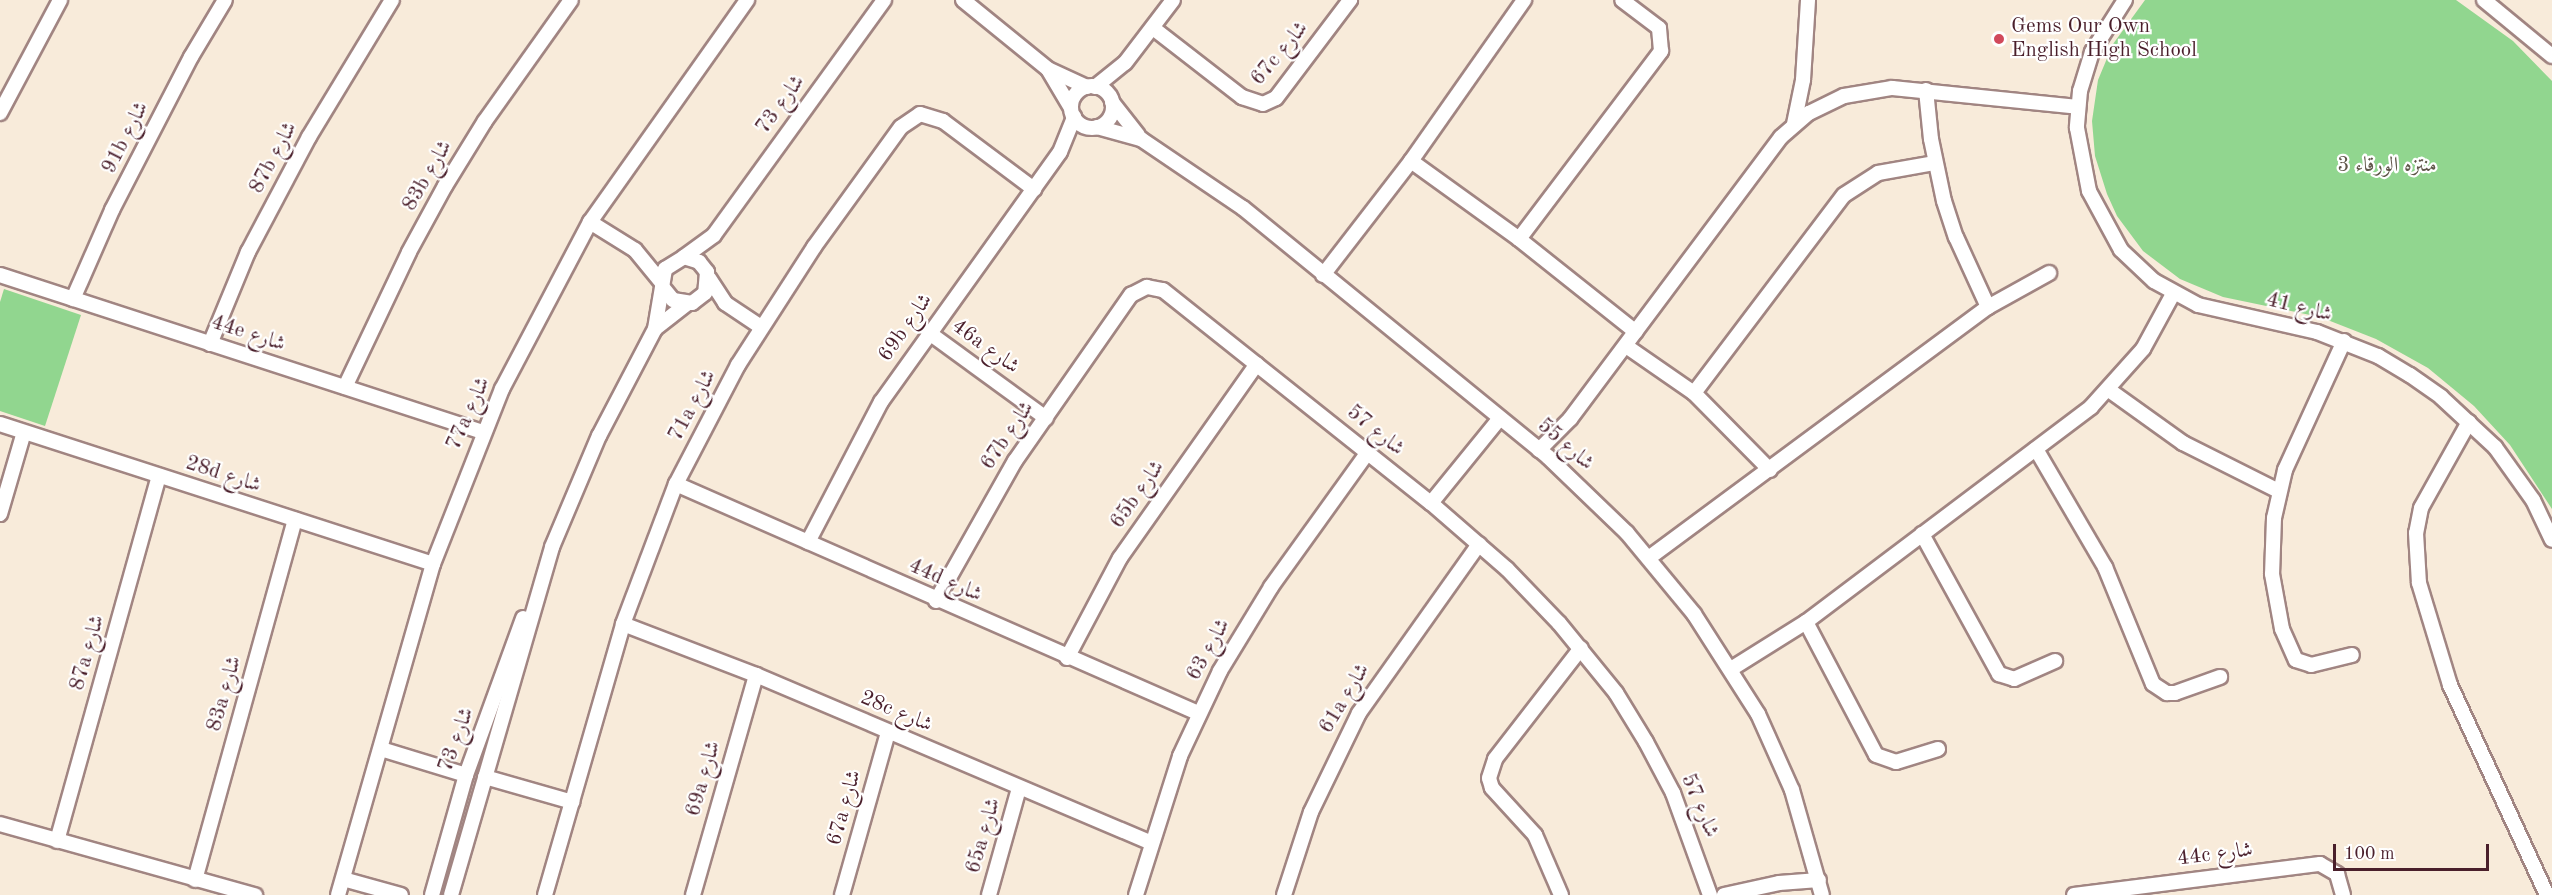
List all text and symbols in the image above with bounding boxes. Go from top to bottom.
place label: Gems Our Own English High School [2011,14,2197,64]
street label: 67c شارع [1246,17,1314,91]
marker: Gems Our Own English High School [1992,32,2006,46]
street label: شارع 73 [751,71,811,139]
street label: 91b شارع [97,98,155,178]
street label: 87b شارع [245,118,303,198]
street label: 83b شارع [398,136,458,216]
park label: منتزه الورقاء 3 [2337,153,2437,179]
street label: شارع 41 [2264,288,2334,328]
street label: 69b شارع [873,289,939,367]
street label: 44e شارع [208,310,288,358]
street label: 46a شارع [946,314,1024,380]
street label: 71a شارع [664,366,722,446]
street label: 77a شارع [442,374,496,454]
street label: 67b شارع [976,397,1040,475]
street label: شارع 57 [1341,400,1409,462]
street label: شارع 55 [1532,414,1598,476]
street label: 28d شارع [182,451,264,499]
street label: 65b شارع [1105,456,1171,534]
street label: 44d شارع [904,554,986,608]
street label: 87a شارع [65,612,111,694]
street label: شارع 63 [1182,615,1236,685]
street label: 83a شارع [202,653,248,735]
street label: 61a شارع [1314,659,1376,739]
street label: 28c شارع [856,686,936,738]
street label: شارع 73 [434,704,480,776]
street label: 69a شارع [681,738,727,820]
street label: 67a شارع [822,767,868,849]
street label: شارع 57 [1674,770,1724,842]
street label: 65a شارع [961,795,1007,877]
scale bar [2336,832,2492,870]
street label: 44c شارع [2176,838,2254,872]
text: 100 m [2344,845,2395,863]

